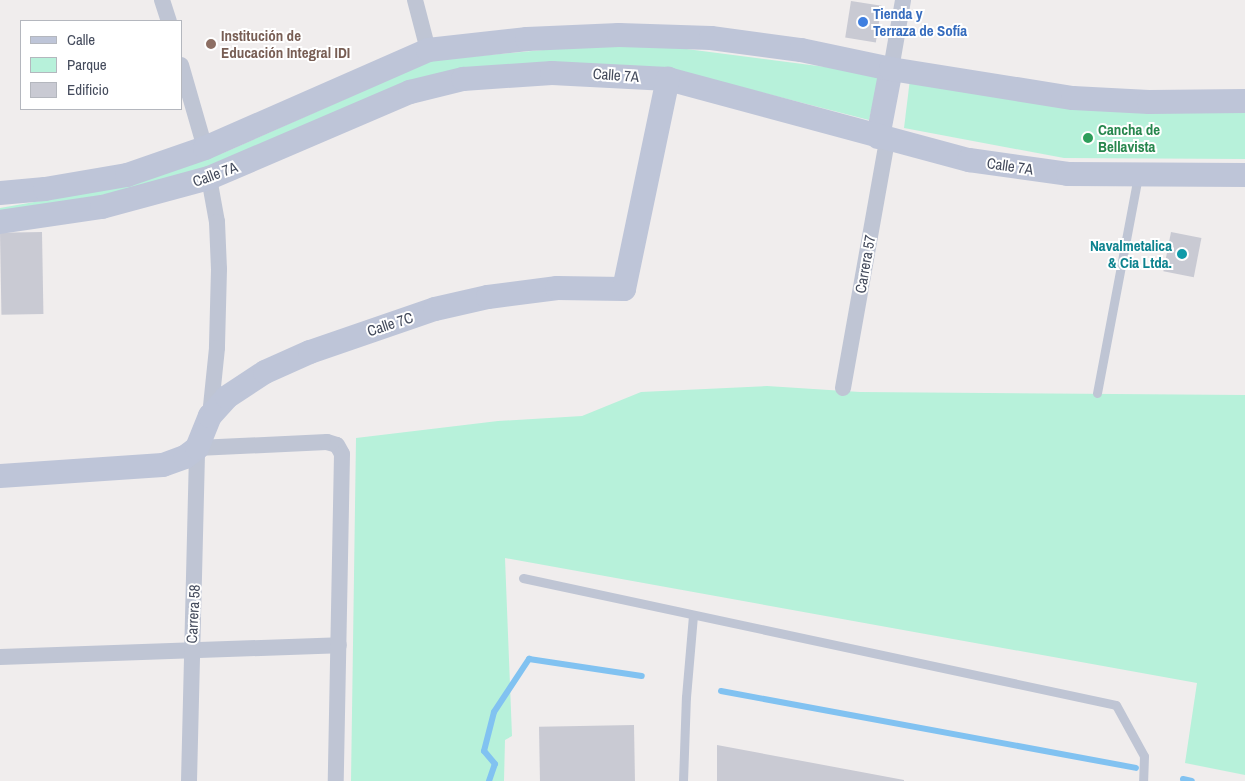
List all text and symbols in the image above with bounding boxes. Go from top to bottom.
place label: Tienda y Terraza de Sofía [873,4,967,39]
marker: Tienda y Terraza de Sofía [857,16,869,28]
legend [20,20,182,110]
place label: Institución de Educación Integral IDI [221,26,350,61]
text: Calle [67,29,95,50]
marker: Institución de Educación Integral IDI [205,38,217,50]
text: Parque [67,54,107,75]
street label: Calle 7A [592,64,640,86]
text: Edificio [67,79,109,100]
place label: Cancha de Bellavista [1098,120,1160,155]
marker: Cancha de Bellavista [1082,132,1094,144]
street label: Calle 7A [986,154,1034,178]
street label: Calle 7A [190,158,240,190]
street label: Carrera 57 [851,233,879,295]
place label: Navalmetalica & Cia Ltda. [1090,236,1172,271]
marker: Navalmetalica & Cia Ltda. [1176,248,1188,260]
street label: Calle 7C [365,308,415,340]
street label: Carrera 58 [182,584,204,644]

